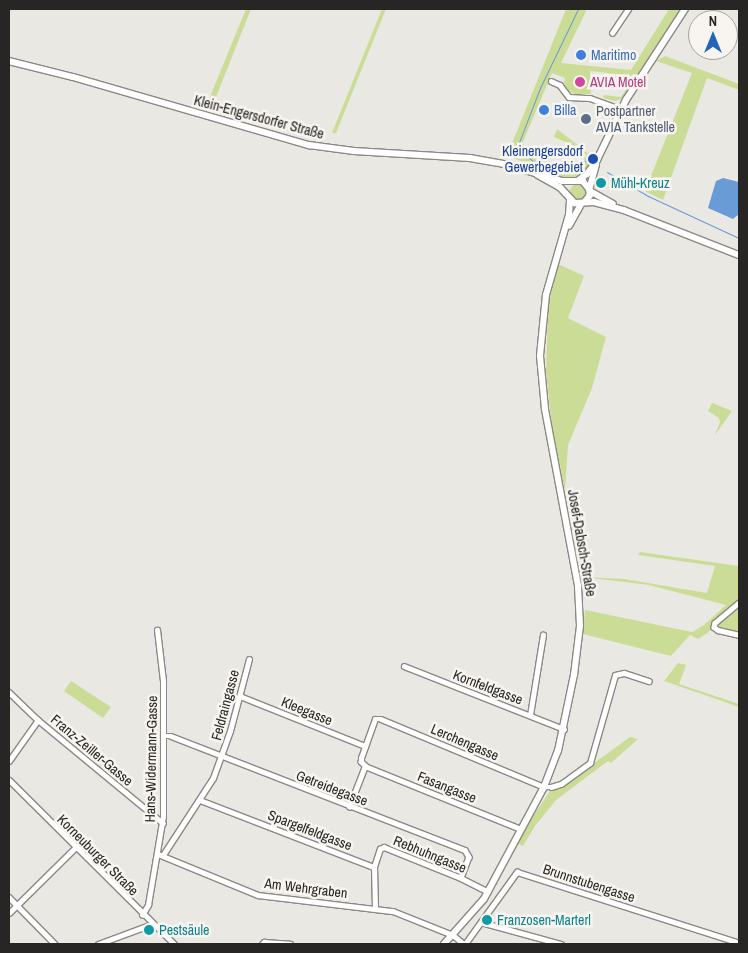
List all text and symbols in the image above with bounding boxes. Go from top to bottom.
north arrow [688,10,738,60]
text: N [709,12,717,30]
place label: Maritimo [591,47,636,63]
marker: Maritimo [575,49,587,61]
place label: AVIA Motel [590,74,647,90]
marker: AVIA Motel [574,76,586,88]
street label: Klein-Engersdorfer Straße [192,92,326,142]
place label: Billa [554,102,576,118]
place label: Postpartner AVIA Tankstelle [596,103,676,136]
marker: Billa [538,104,550,116]
marker: Postpartner AVIA Tankstelle [580,113,592,125]
place label: Kleinengersdorf Gewerbegebiet [502,143,583,176]
marker: Kleinengersdorf Gewerbegebiet [587,153,599,165]
place label: Mühl-Kreuz [611,175,670,191]
marker: Mühl-Kreuz [595,177,607,189]
street label: Josef-Dabsch-Straße [564,488,600,598]
street label: Kornfeldgasse [451,666,525,708]
street label: Feldraingasse [208,668,242,742]
street label: Kleegasse [279,693,335,729]
street label: Hans-Widermann-Gasse [141,695,161,823]
street label: Franz-Zeiller-Gasse [48,711,136,789]
street label: Lerchengasse [429,720,501,764]
street label: Getreidegasse [294,767,370,809]
street label: Fasangasse [415,768,479,806]
street label: Spargelfeldgasse [266,806,354,854]
street label: Korneuburger Straße [54,811,142,899]
street label: Rebhuhngasse [391,832,469,876]
street label: Brunnstubengasse [541,860,637,906]
street label: Am Wehrgraben [264,875,348,901]
place label: Franzosen-Marterl [497,912,591,928]
marker: Franzosen-Marterl [481,914,493,926]
place label: Pestsäule [159,922,209,938]
marker: Pestsäule [143,924,155,936]

